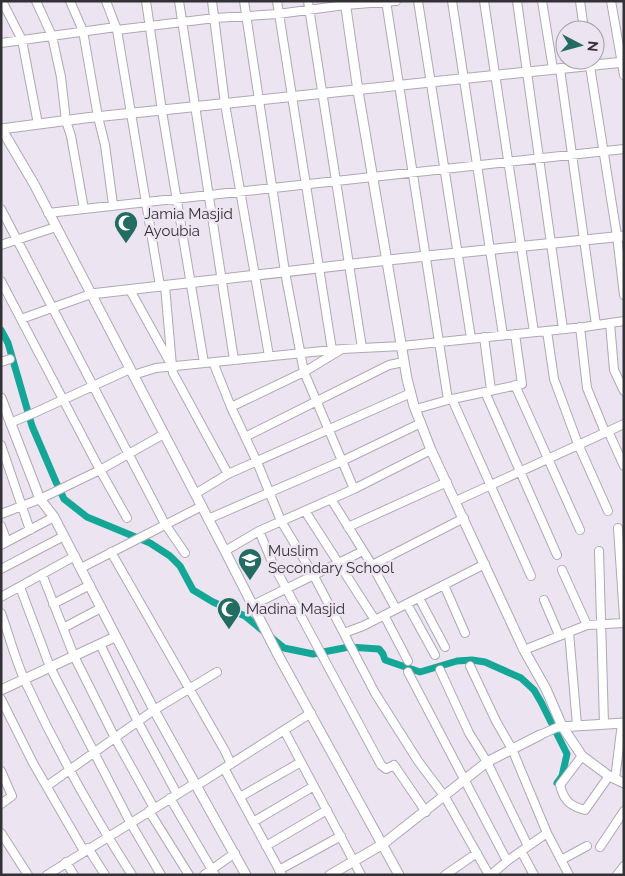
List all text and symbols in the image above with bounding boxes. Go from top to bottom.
north arrow [555,20,605,70]
text: N [584,40,601,53]
place label: Jamia Masjid Ayoubia [144,205,233,240]
mosque icon: Jamia Masjid Ayoubia [113,210,139,244]
place label: Muslim Secondary School [268,542,395,577]
school or university icon: Muslim Secondary School [237,547,263,581]
mosque icon: Madina Masjid [216,596,242,630]
place label: Madina Masjid [246,600,345,618]

